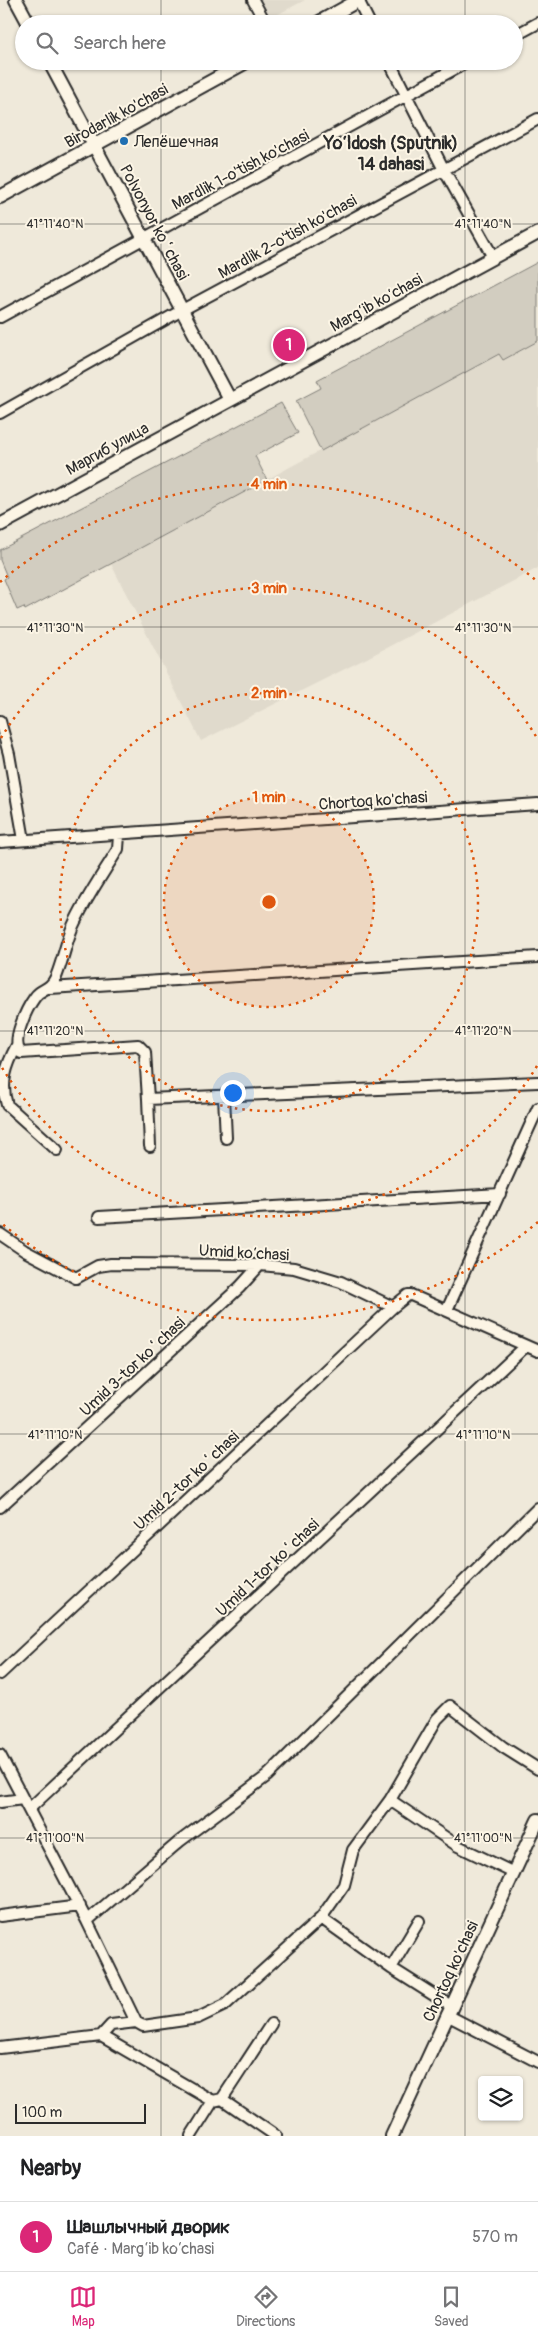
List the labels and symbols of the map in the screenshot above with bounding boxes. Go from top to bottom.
street label: Birodarlik ko'chasi [61,79,172,153]
street label: Mardlik 1-o'tish ko'chasi [168,125,313,215]
place label: Лепёшечная [133,132,219,152]
district label: Yo‘ldosh (Sputnik) 14 dahasi [323,132,458,176]
marker: Лепёшечная [118,135,130,147]
street label: Polvonyor koʻchasi [115,161,193,284]
street label: Mardlik 2-o'tish ko'chasi [215,190,360,283]
text: 41°11'40"N [27,217,83,232]
text: 41°11'40"N [455,217,511,232]
street label: Marg‘ib ko‘chasi [327,269,426,337]
pin: 1 [273,326,305,364]
street label: Маргиб улица [63,418,152,480]
text: 4 min [251,475,288,494]
text: 3 min [251,579,287,598]
text: 41°11'30"N [27,621,83,636]
text: 41°11'30"N [455,621,511,636]
text: 2 min [251,684,287,703]
street label: Chortoq ko'chasi [318,787,428,815]
text: 1 min [252,788,286,807]
centre of rings [260,893,278,911]
text: 41°11'20"N [27,1024,83,1039]
text: 41°11'20"N [455,1024,511,1039]
your location [220,1080,246,1106]
street label: Umid ko‘chasi [198,1241,290,1265]
street label: Umid 3-tor koʻchasi [76,1313,190,1421]
street label: Umid 2-tor koʻchasi [130,1427,244,1535]
text: 41°11'10"N [28,1428,82,1443]
text: 41°11'10"N [456,1428,510,1443]
street label: Umid 1-tor koʻchasi [212,1515,324,1621]
text: 41°11'00"N [26,1831,84,1846]
text: 41°11'00"N [454,1831,512,1846]
street label: Chortoq ko'chasi [419,1918,483,2025]
scale bar [15,2101,146,2124]

